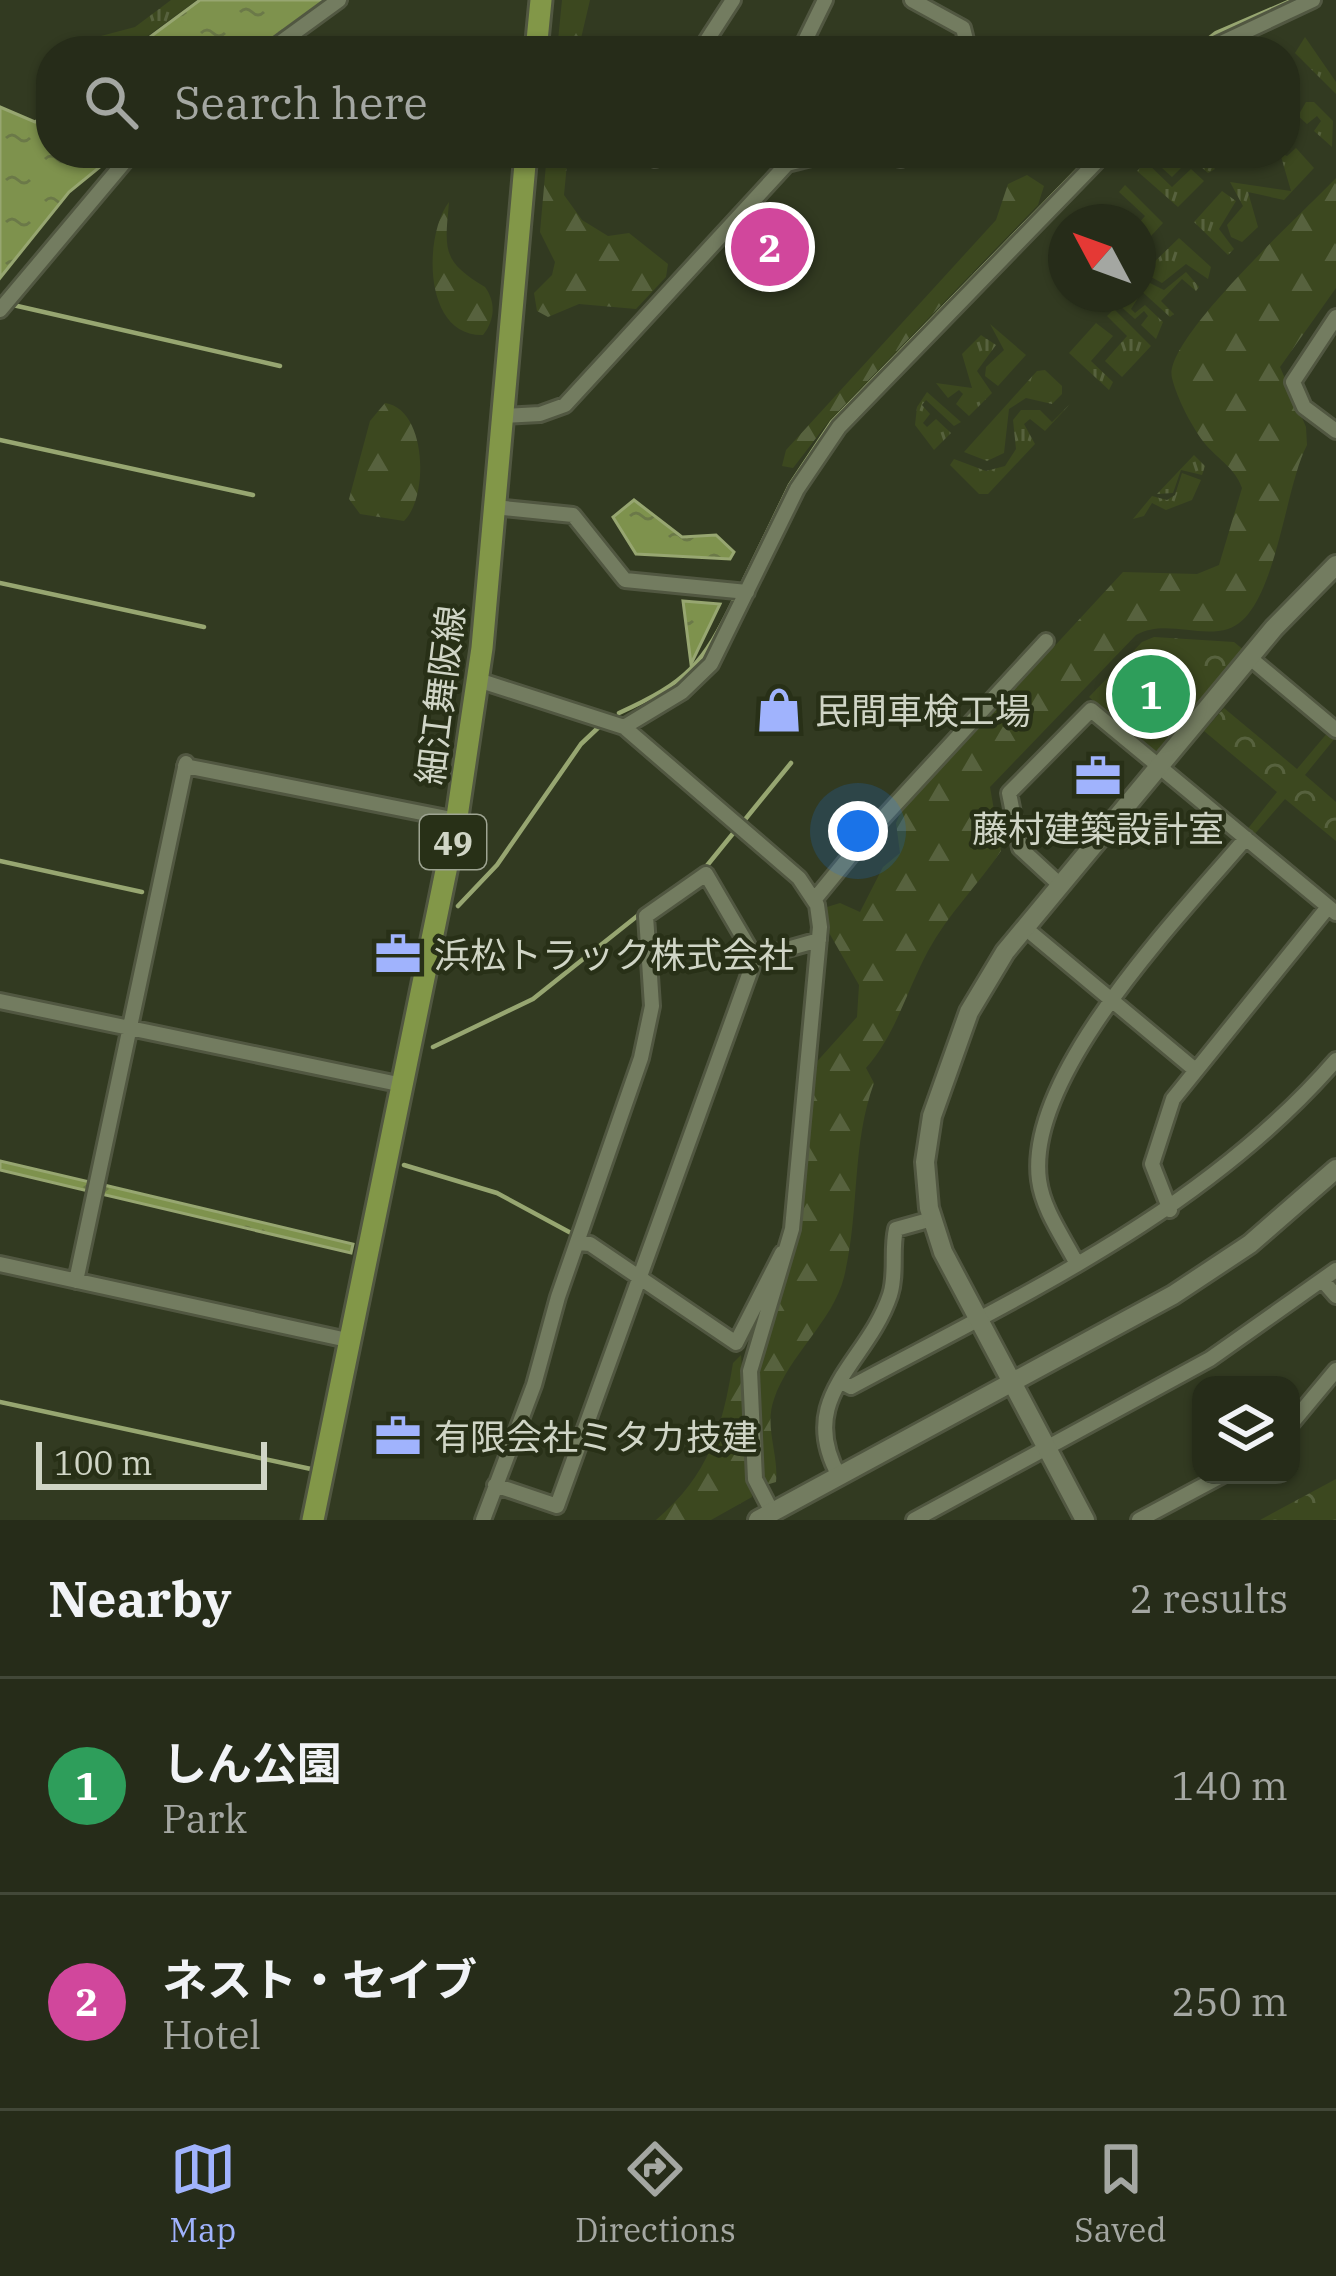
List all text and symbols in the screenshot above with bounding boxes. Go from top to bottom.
search box [36,36,1300,168]
icon: search [78,69,144,135]
text: Search here [174,73,428,131]
pin: 2 [731,202,809,292]
north arrow [1048,204,1156,312]
street label: 細江舞阪線 [406,603,474,787]
pin: 1 [1112,649,1190,739]
shop icon: 民間車検工場 [754,685,804,735]
place label: 民間車検工場 [815,687,1031,734]
office icon: 藤村建築設計室 [1073,751,1123,801]
your location [828,801,888,861]
place label: 藤村建築設計室 [972,805,1224,852]
road number: 49 [420,815,486,869]
office icon: 浜松トラック株式会社 [373,929,423,979]
place label: 浜松トラック株式会社 [434,931,794,978]
map controls [1192,1376,1300,1484]
button: layers [1192,1376,1300,1484]
office icon: 有限会社ミタカ技建 [373,1411,423,1461]
place label: 有限会社ミタカ技建 [434,1413,758,1460]
scale bar [36,1436,267,1489]
text: 100 m [54,1441,153,1484]
text: Nearby [48,1565,232,1631]
text: 2 results [1130,1573,1288,1624]
text: しん公園 [162,1734,342,1792]
text: 1 [75,1760,99,1811]
text: 140 m [1172,1760,1288,1811]
text: Park [162,1793,247,1844]
text: ネスト・セイブ [162,1950,477,2008]
text: 2 [75,1976,99,2027]
text: 250 m [1172,1976,1288,2027]
text: Hotel [162,2009,261,2060]
tab: Map [169,2136,236,2251]
tab: Directions [575,2136,736,2251]
tab: Saved [1074,2136,1167,2251]

